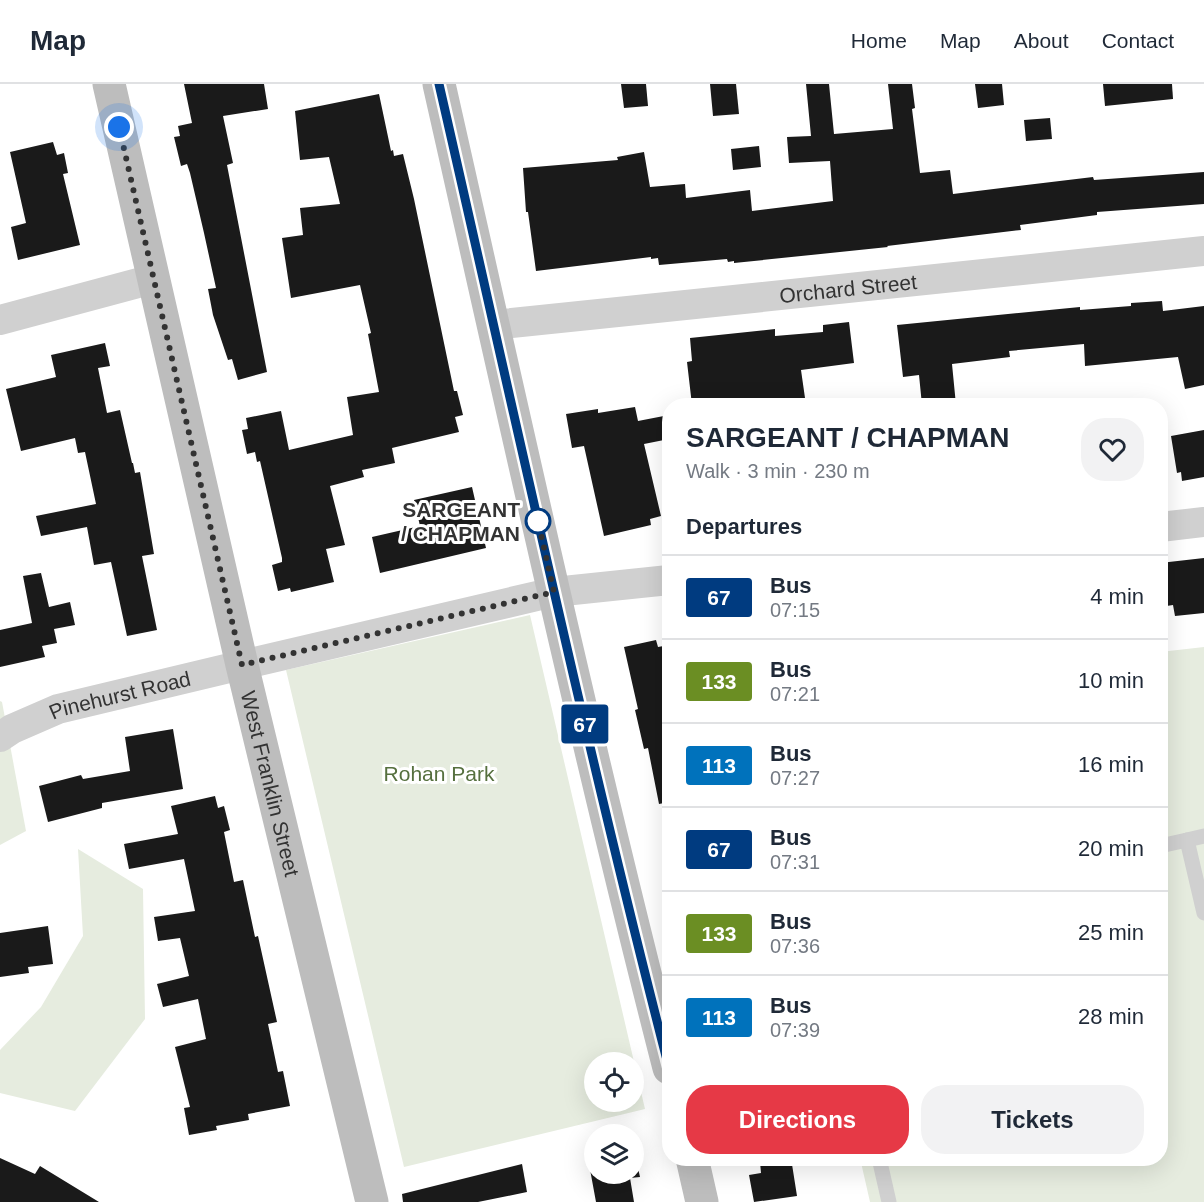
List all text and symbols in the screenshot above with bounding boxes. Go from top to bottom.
text: Map [30,25,86,56]
text: Home [851,29,907,52]
text: Map [940,29,981,52]
text: About [1014,29,1069,52]
text: Contact [1102,29,1174,52]
your location [104,112,134,142]
street label: Orchard Street [778,269,918,307]
button: heart [1081,418,1144,481]
text: SARGEANT / CHAPMAN [686,422,1010,453]
text: Walk · 3 min · 230 m [686,460,870,482]
place label: SARGEANT / CHAPMAN [401,498,520,545]
marker: SARGEANT / CHAPMAN [525,508,551,534]
text: Departures [686,514,802,539]
text: Bus [770,573,812,598]
text: 4 min [1090,584,1144,609]
text: 67 [707,586,731,609]
text: 07:15 [770,599,820,621]
text: Bus [770,657,812,682]
street label: Pinehurst Road [45,666,193,723]
text: 10 min [1078,668,1144,693]
text: 133 [701,670,737,693]
text: 07:21 [770,683,820,705]
street label: West Franklin Street [237,689,304,879]
line badge: 67 [558,704,612,744]
text: 67 [573,713,597,736]
text: Bus [770,741,812,766]
text: 16 min [1078,752,1144,777]
text: 113 [702,754,736,777]
park label: Rohan Park [384,762,495,785]
text: 07:27 [770,767,820,789]
text: Bus [770,825,812,850]
text: 20 min [1078,836,1144,861]
text: 67 [707,838,731,861]
text: 07:31 [770,851,820,873]
text: Bus [770,909,812,934]
text: 25 min [1078,920,1144,945]
text: 133 [701,922,737,945]
text: 07:36 [770,935,820,957]
text: Bus [770,993,812,1018]
text: 28 min [1078,1004,1144,1029]
text: 113 [702,1006,736,1029]
text: 07:39 [770,1019,820,1041]
map controls [584,1052,644,1184]
button: locate [584,1052,644,1112]
button: Directions [686,1085,909,1154]
button: Tickets [921,1085,1144,1154]
button: layers [584,1124,644,1184]

